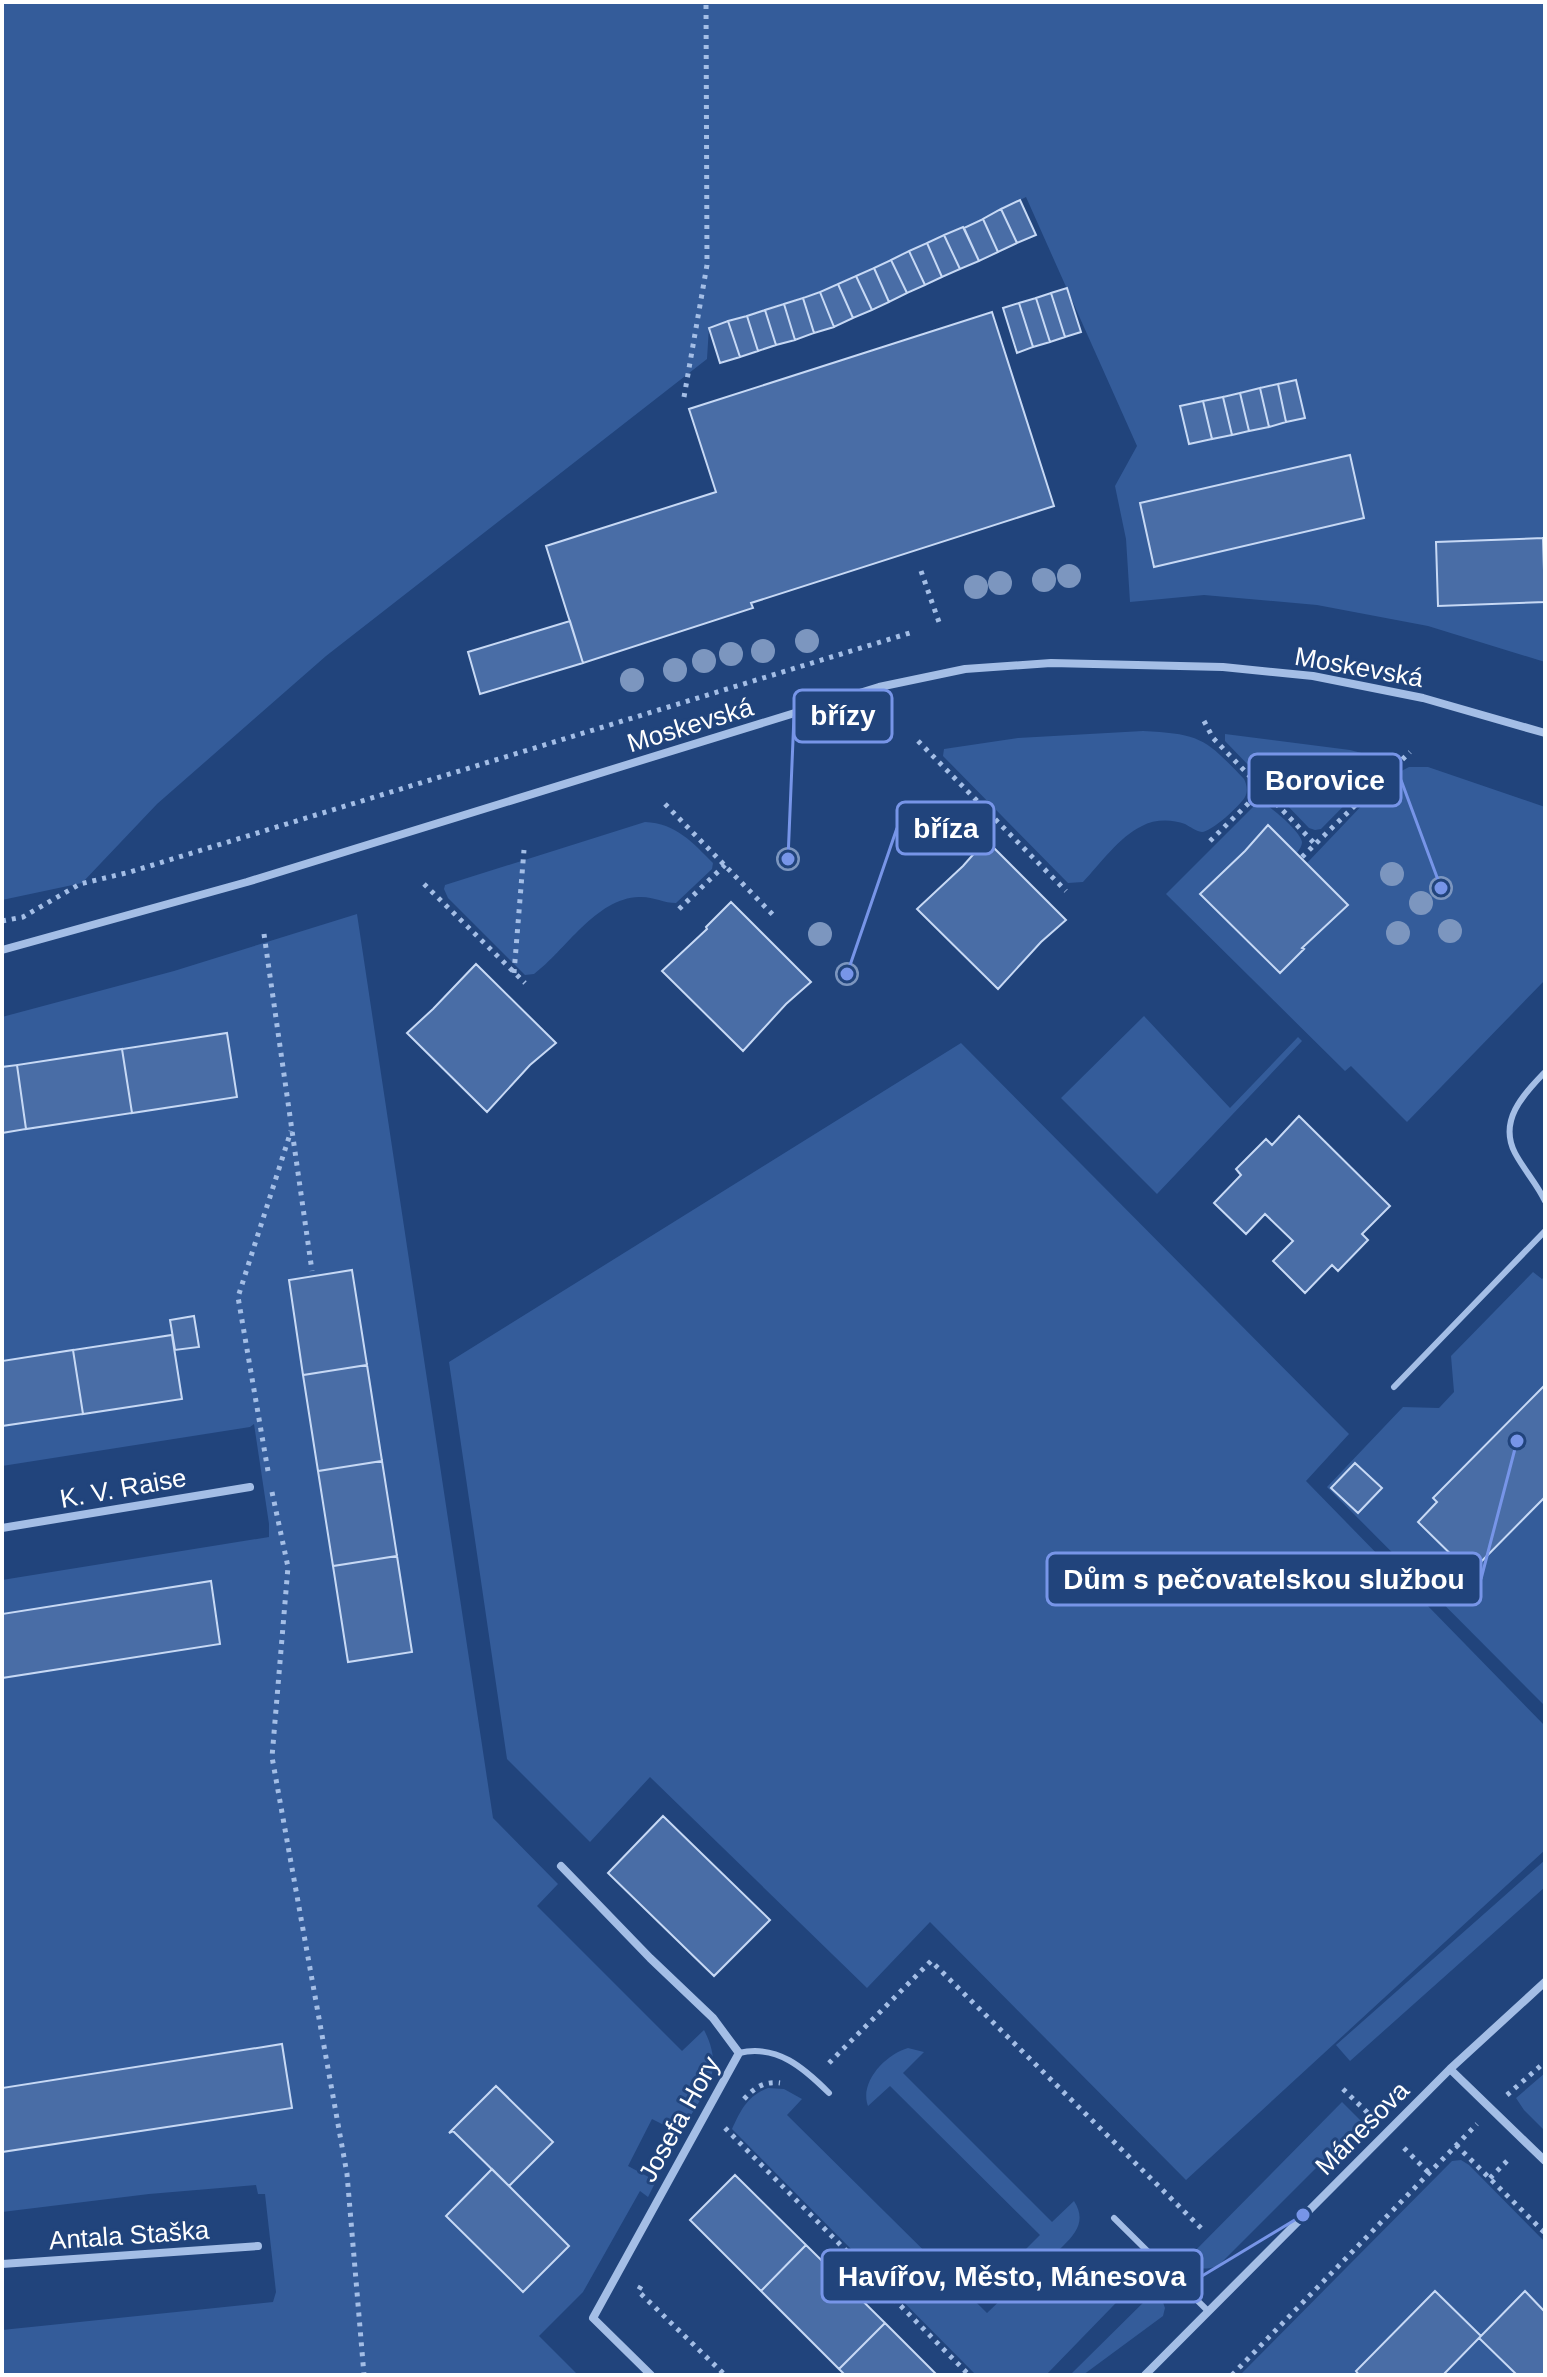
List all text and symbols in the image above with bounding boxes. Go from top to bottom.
street label: Moskevská [1292,641,1426,693]
callout: břízy [794,690,892,742]
street label: Moskevská [623,691,757,758]
text: břízy [810,700,876,731]
callout: Borovice [1249,754,1401,806]
text: Borovice [1265,765,1385,796]
callout: bříza [897,802,994,854]
text: bříza [913,813,979,844]
street label: K. V. Raise [58,1462,188,1514]
callout: Dům s pečovatelskou službou [1047,1553,1481,1605]
text: Dům s pečovatelskou službou [1063,1564,1465,1595]
street label: Josefa Hory [632,2051,726,2187]
street label: Mánesova [1309,2075,1415,2181]
street label: Antala Staška [48,2214,211,2256]
callout: Havířov, Město, Mánesova [822,2250,1202,2302]
text: Havířov, Město, Mánesova [838,2261,1186,2292]

